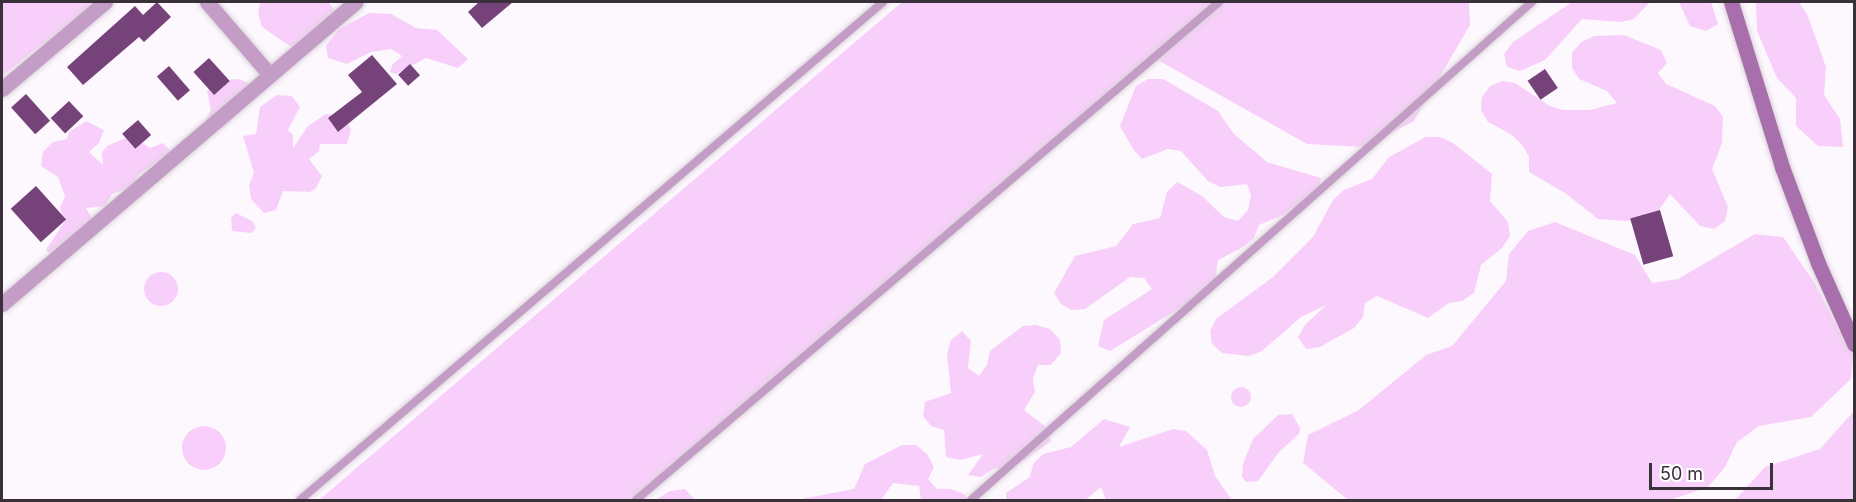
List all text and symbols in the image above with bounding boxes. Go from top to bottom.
scale bar [1652,451,1776,489]
text: 50 m [1660,463,1703,484]

